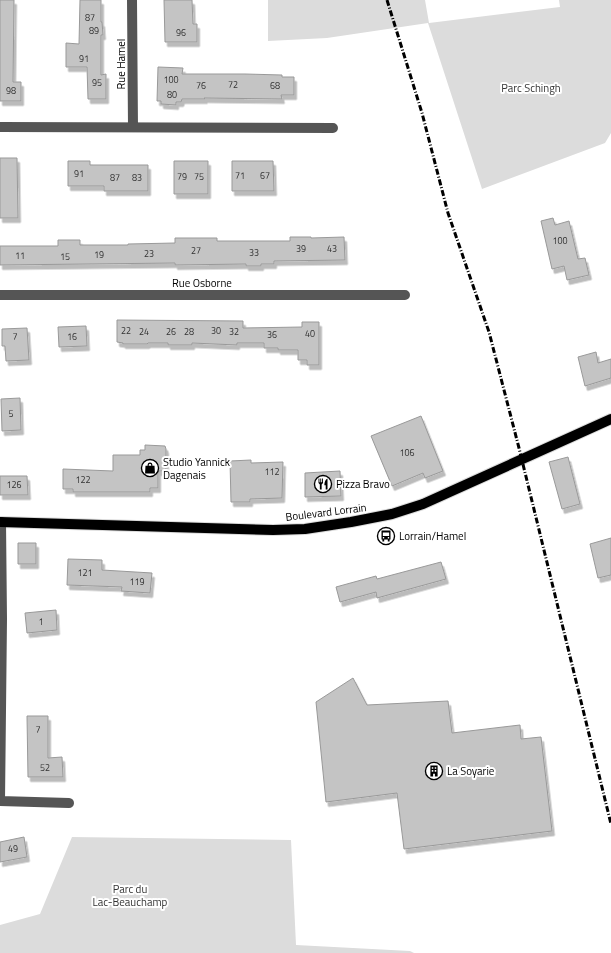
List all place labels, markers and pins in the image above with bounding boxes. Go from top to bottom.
place label: Studio Yannick Dagenais [163,454,231,483]
shop icon: Studio Yannick Dagenais [140,458,160,478]
restaurant icon: Pizza Bravo [313,474,333,494]
place label: Pizza Bravo [336,476,390,492]
bus stop icon: Lorrain/Hamel [376,526,396,546]
place label: Lorrain/Hamel [399,528,466,544]
building icon: La Soyarie [424,761,444,781]
place label: La Soyarie [447,763,495,779]

